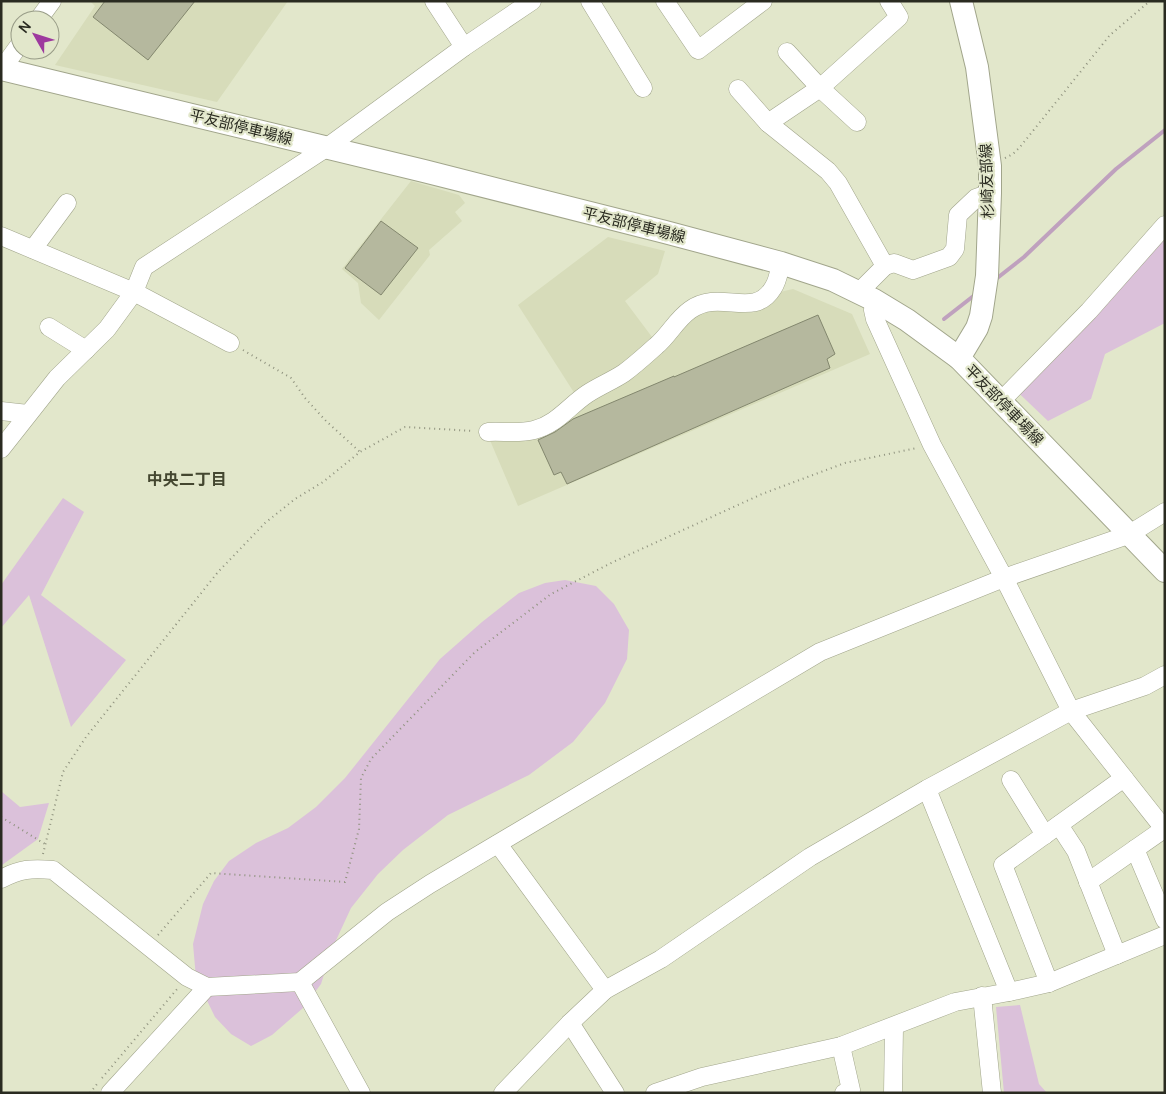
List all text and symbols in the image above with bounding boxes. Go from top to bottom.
north arrow [10,10,60,60]
text: N [14,17,35,36]
street label: 平友部停車場線 [188,104,295,149]
street label: 杉崎友部線 [975,143,998,219]
street label: 平友部停車場線 [581,202,688,247]
street label: 平友部停車場線 [960,360,1048,450]
district label: 中央二丁目 [147,468,227,490]

